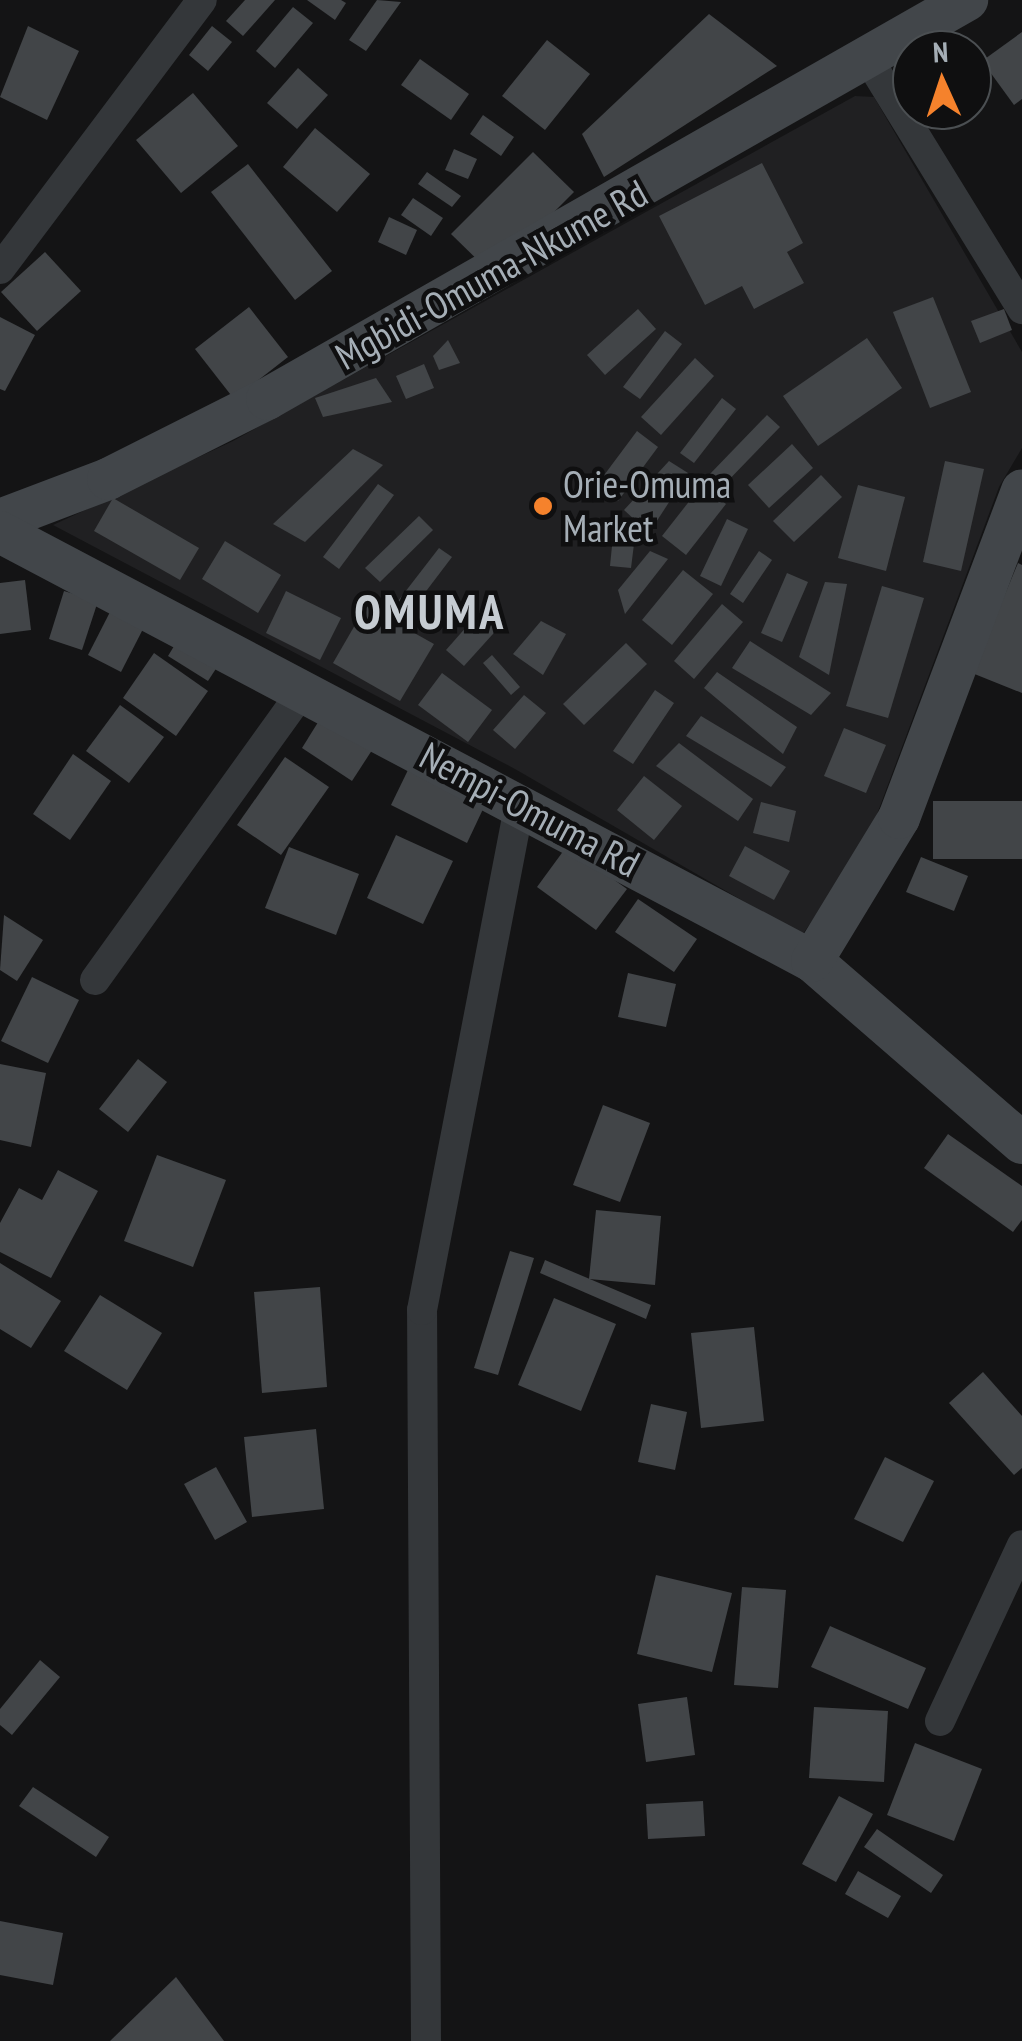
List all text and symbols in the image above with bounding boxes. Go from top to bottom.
north arrow [892,30,992,130]
text: N [932,33,949,70]
street label: Mgbidi-Omuma-Nkume Rd [327,169,655,379]
place label: Orie-Omuma Market [563,461,731,550]
marker: Orie-Omuma Market [532,495,554,517]
district label: OMUMA [354,583,506,641]
street label: Nempi-Omuma Rd [413,732,647,886]

